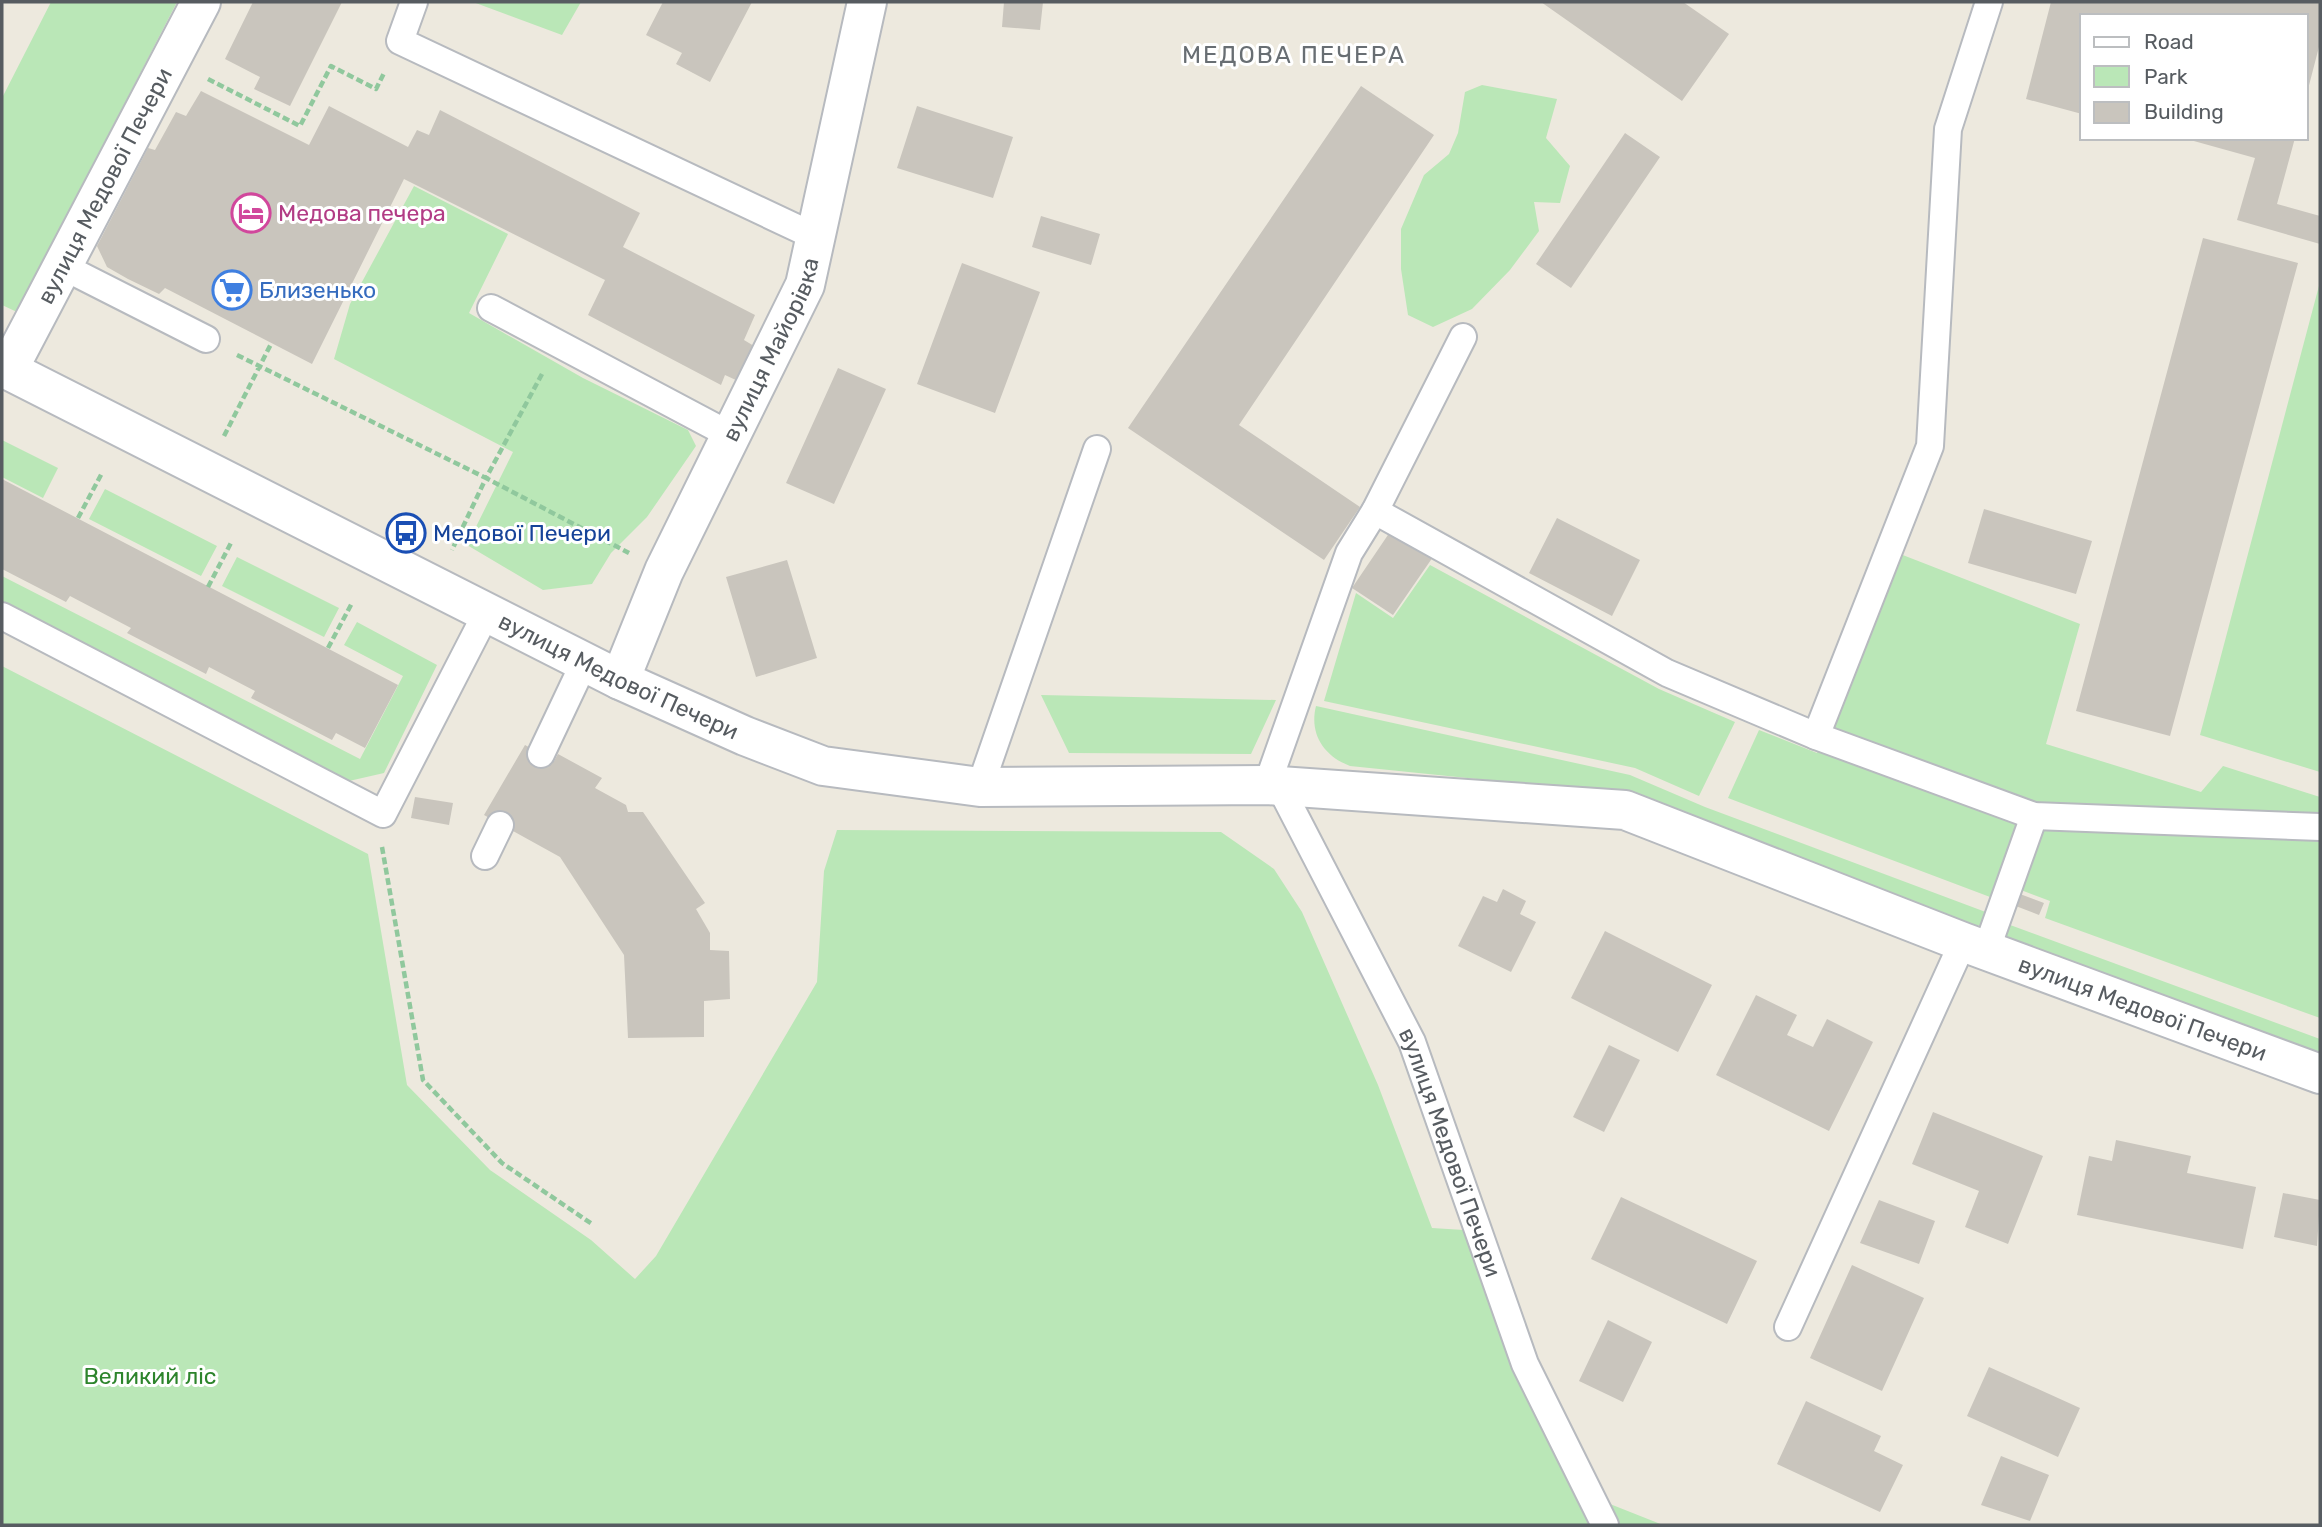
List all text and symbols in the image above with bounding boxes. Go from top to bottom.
legend [2080,14,2308,140]
text: Road [2144,29,2194,54]
district label: МЕДОВА ПЕЧЕРА [1182,41,1406,69]
street label: вулиця Медової Печери [31,63,178,309]
text: Park [2144,64,2188,89]
text: Building [2144,99,2224,124]
hotel icon: Медова печера [230,192,272,234]
place label: Медова печера [278,199,446,227]
street label: вулиця Майорівка [716,255,825,446]
supermarket icon: Близенько [211,269,253,311]
place label: Близенько [259,276,376,304]
bus stop icon: Медової Печери [385,512,427,554]
place label: Медової Печери [433,519,611,547]
street label: вулиця Медової Печери [494,607,743,745]
street label: вулиця Медової Печери [2015,950,2271,1067]
street label: вулиця Медової Печери [1393,1023,1507,1281]
park label: Великий ліс [83,1362,217,1390]

